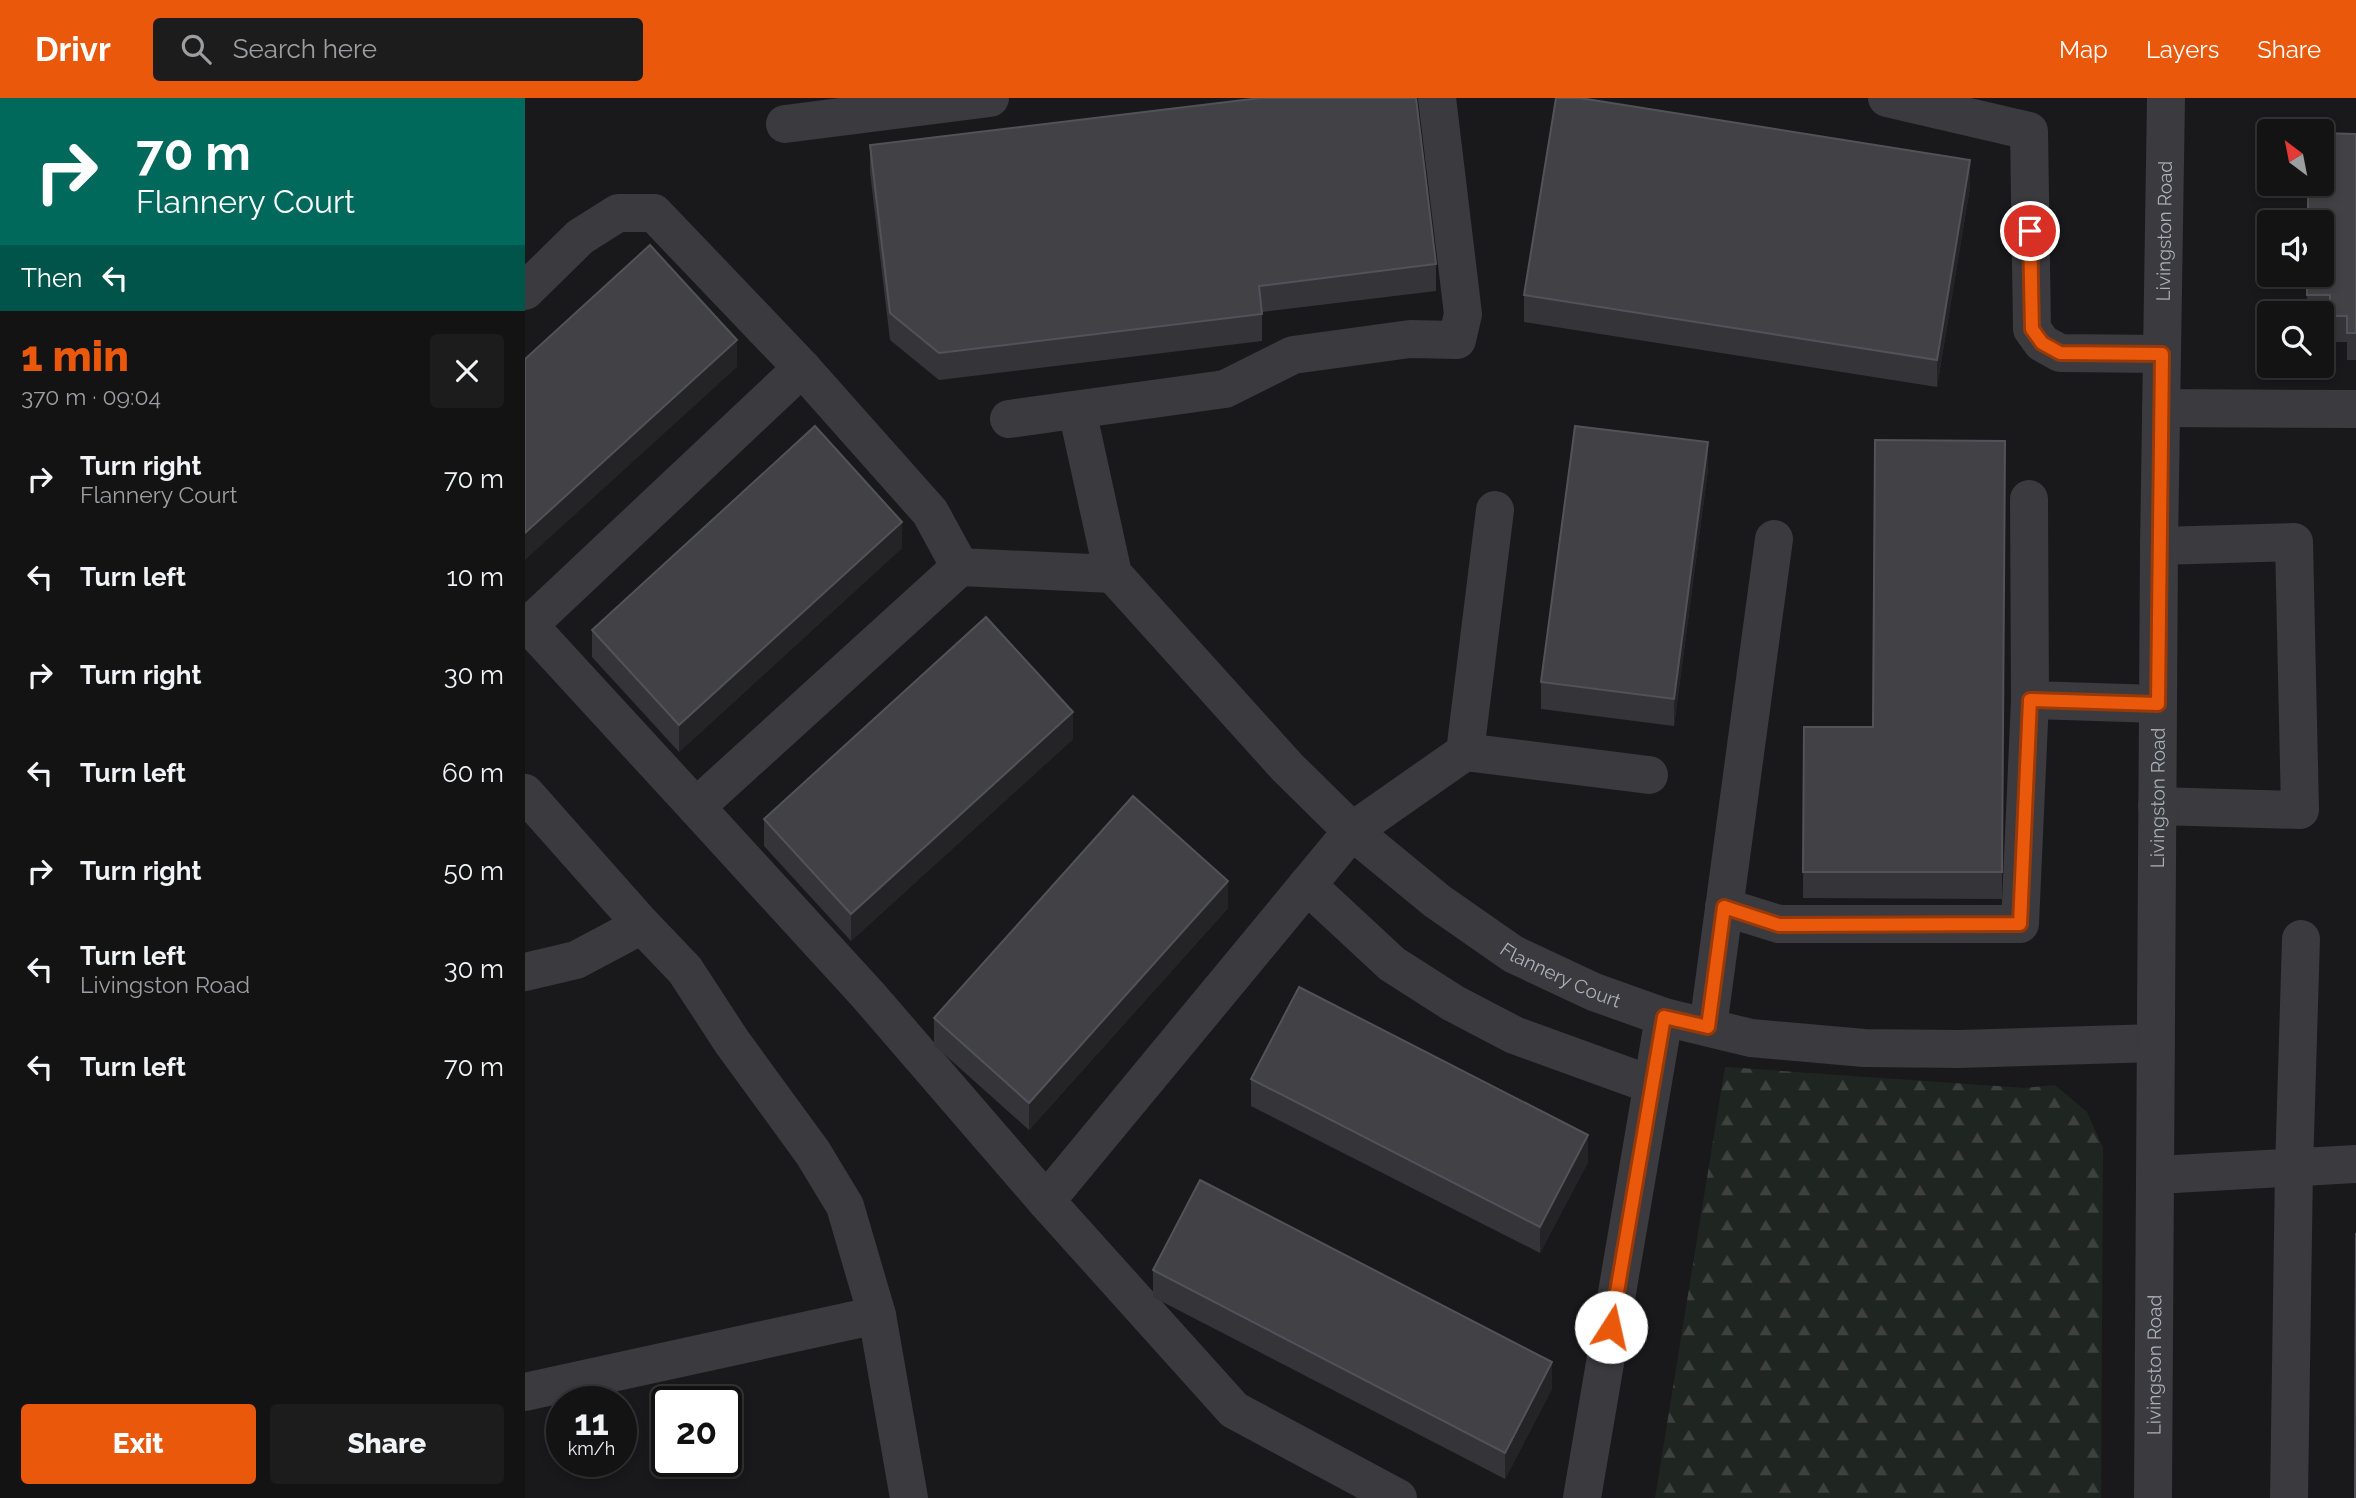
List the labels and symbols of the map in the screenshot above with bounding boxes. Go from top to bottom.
north arrow [2257,119,2335,196]
street label: Livingston Road [2152,161,2176,302]
pin [2000,201,2060,261]
street label: Livingston Road [2146,728,2169,868]
street label: Flannery Court [1496,938,1624,1012]
position arrow [1574,1290,1648,1364]
street label: Livingston Road [2142,1295,2165,1435]
speed limit sign: 20 [651,1386,742,1477]

